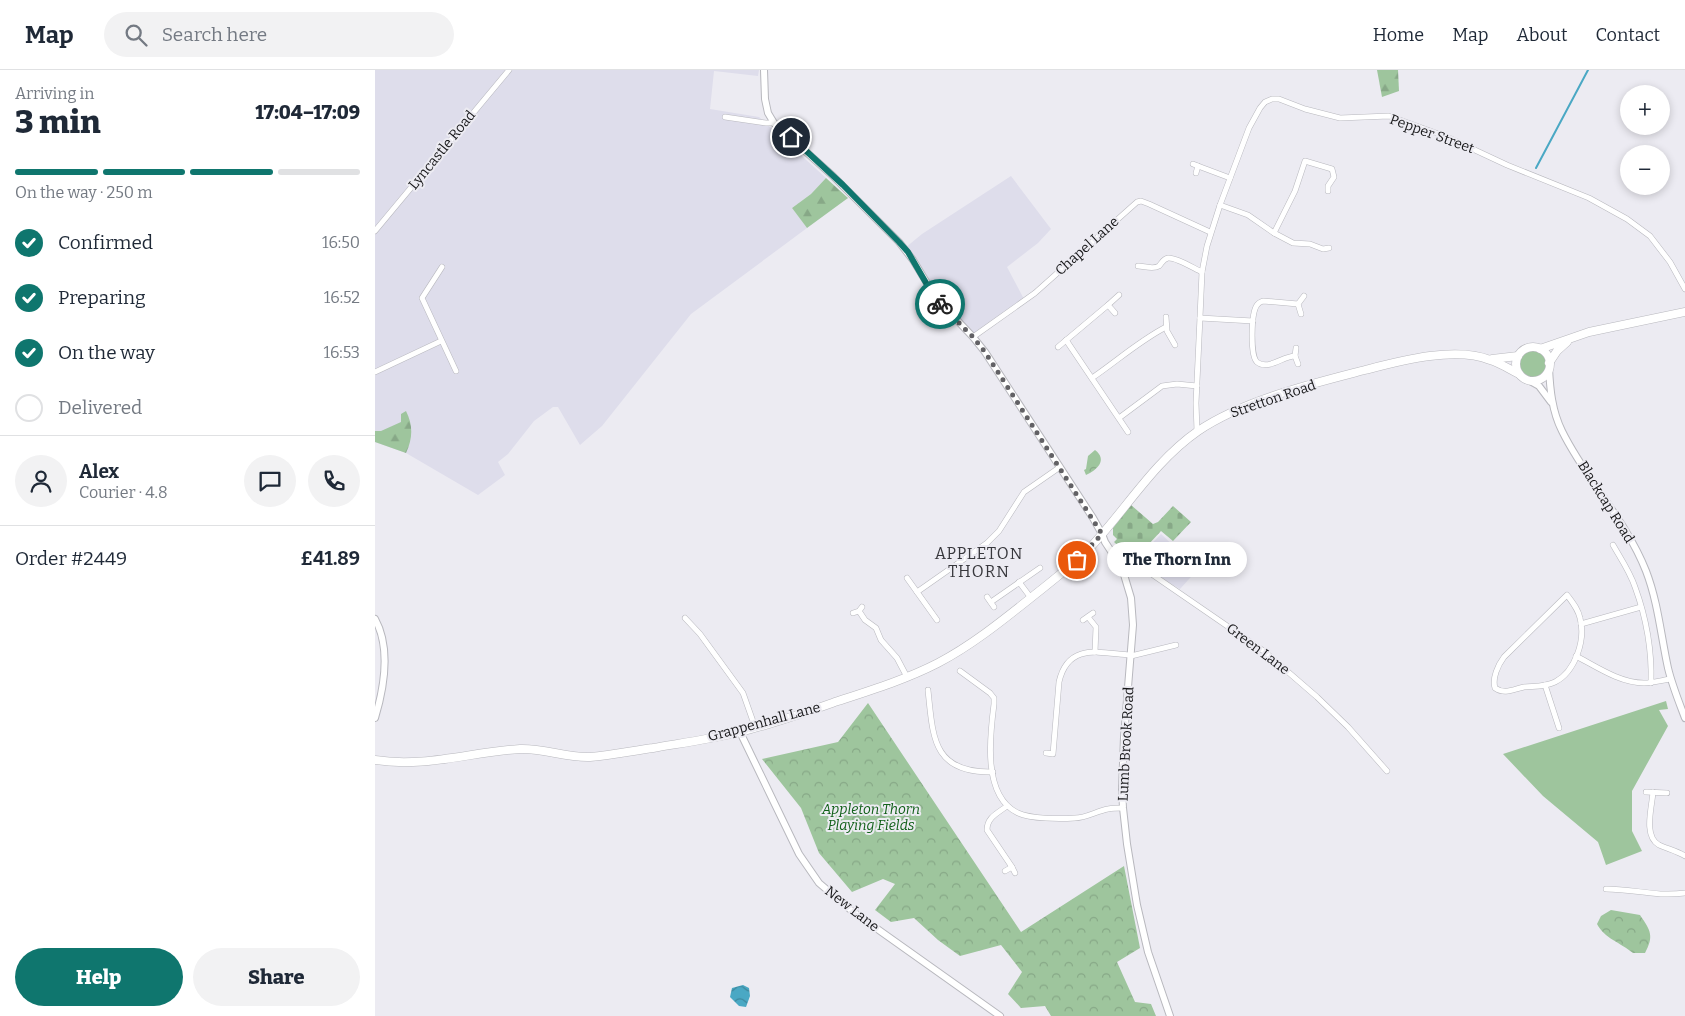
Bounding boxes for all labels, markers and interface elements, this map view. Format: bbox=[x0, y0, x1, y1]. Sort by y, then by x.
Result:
search box bbox=[104, 12, 454, 57]
text: Map bbox=[25, 21, 74, 49]
icon: search bbox=[122, 21, 150, 49]
text: Search here bbox=[162, 23, 267, 46]
text: Home bbox=[1373, 24, 1424, 46]
text: Map bbox=[1452, 24, 1488, 46]
text: About bbox=[1516, 24, 1567, 46]
text: Contact bbox=[1595, 24, 1660, 46]
text: Arriving in bbox=[15, 84, 94, 103]
map controls bbox=[1620, 85, 1670, 195]
button: + bbox=[1620, 85, 1670, 135]
text: 17:04–17:09 bbox=[255, 101, 360, 124]
text: 3 min bbox=[15, 103, 101, 141]
street label: Lyncastle Road bbox=[405, 107, 479, 193]
street label: Pepper Street bbox=[1387, 111, 1477, 157]
pin bbox=[770, 116, 812, 158]
icon: home bbox=[777, 123, 805, 151]
button: − bbox=[1620, 145, 1670, 195]
text: On the way · 250 m bbox=[15, 183, 152, 202]
street label: Chapel Lane bbox=[1052, 213, 1122, 279]
icon: check bbox=[15, 229, 43, 257]
text: Confirmed bbox=[58, 231, 153, 254]
text: 16:50 bbox=[322, 233, 360, 252]
courier bbox=[915, 279, 965, 329]
icon: check bbox=[15, 284, 43, 312]
text: Preparing bbox=[58, 286, 146, 309]
text: 16:52 bbox=[324, 288, 360, 307]
icon: bike bbox=[926, 290, 954, 318]
icon: check bbox=[15, 339, 43, 367]
text: On the way bbox=[58, 341, 155, 364]
text: 16:53 bbox=[323, 343, 360, 362]
street label: Stretton Road bbox=[1228, 376, 1318, 422]
text: Delivered bbox=[58, 396, 142, 419]
button: person bbox=[15, 455, 67, 507]
button: chat bbox=[244, 455, 296, 507]
button: phone bbox=[308, 455, 360, 507]
street label: Blackcap Road bbox=[1574, 458, 1638, 546]
text: Alex bbox=[79, 460, 119, 483]
text: Courier · 4.8 bbox=[79, 483, 168, 502]
pin bbox=[1056, 539, 1098, 581]
callout: The Thorn Inn bbox=[1107, 542, 1247, 578]
district label: APPLETON THORN bbox=[935, 544, 1023, 581]
icon: bag bbox=[1063, 546, 1091, 574]
text: Order #2449 bbox=[15, 547, 127, 570]
text: £41.89 bbox=[301, 547, 360, 570]
text: The Thorn Inn bbox=[1123, 550, 1231, 569]
street label: Green Lane bbox=[1223, 620, 1293, 678]
street label: Lumb Brook Road bbox=[1115, 686, 1137, 802]
street label: Grappenhall Lane bbox=[706, 699, 822, 745]
park label: Appleton Thorn Playing Fields bbox=[821, 801, 920, 834]
street label: New Lane bbox=[822, 883, 882, 935]
button: Help bbox=[15, 948, 183, 1006]
button: Share bbox=[193, 948, 360, 1006]

